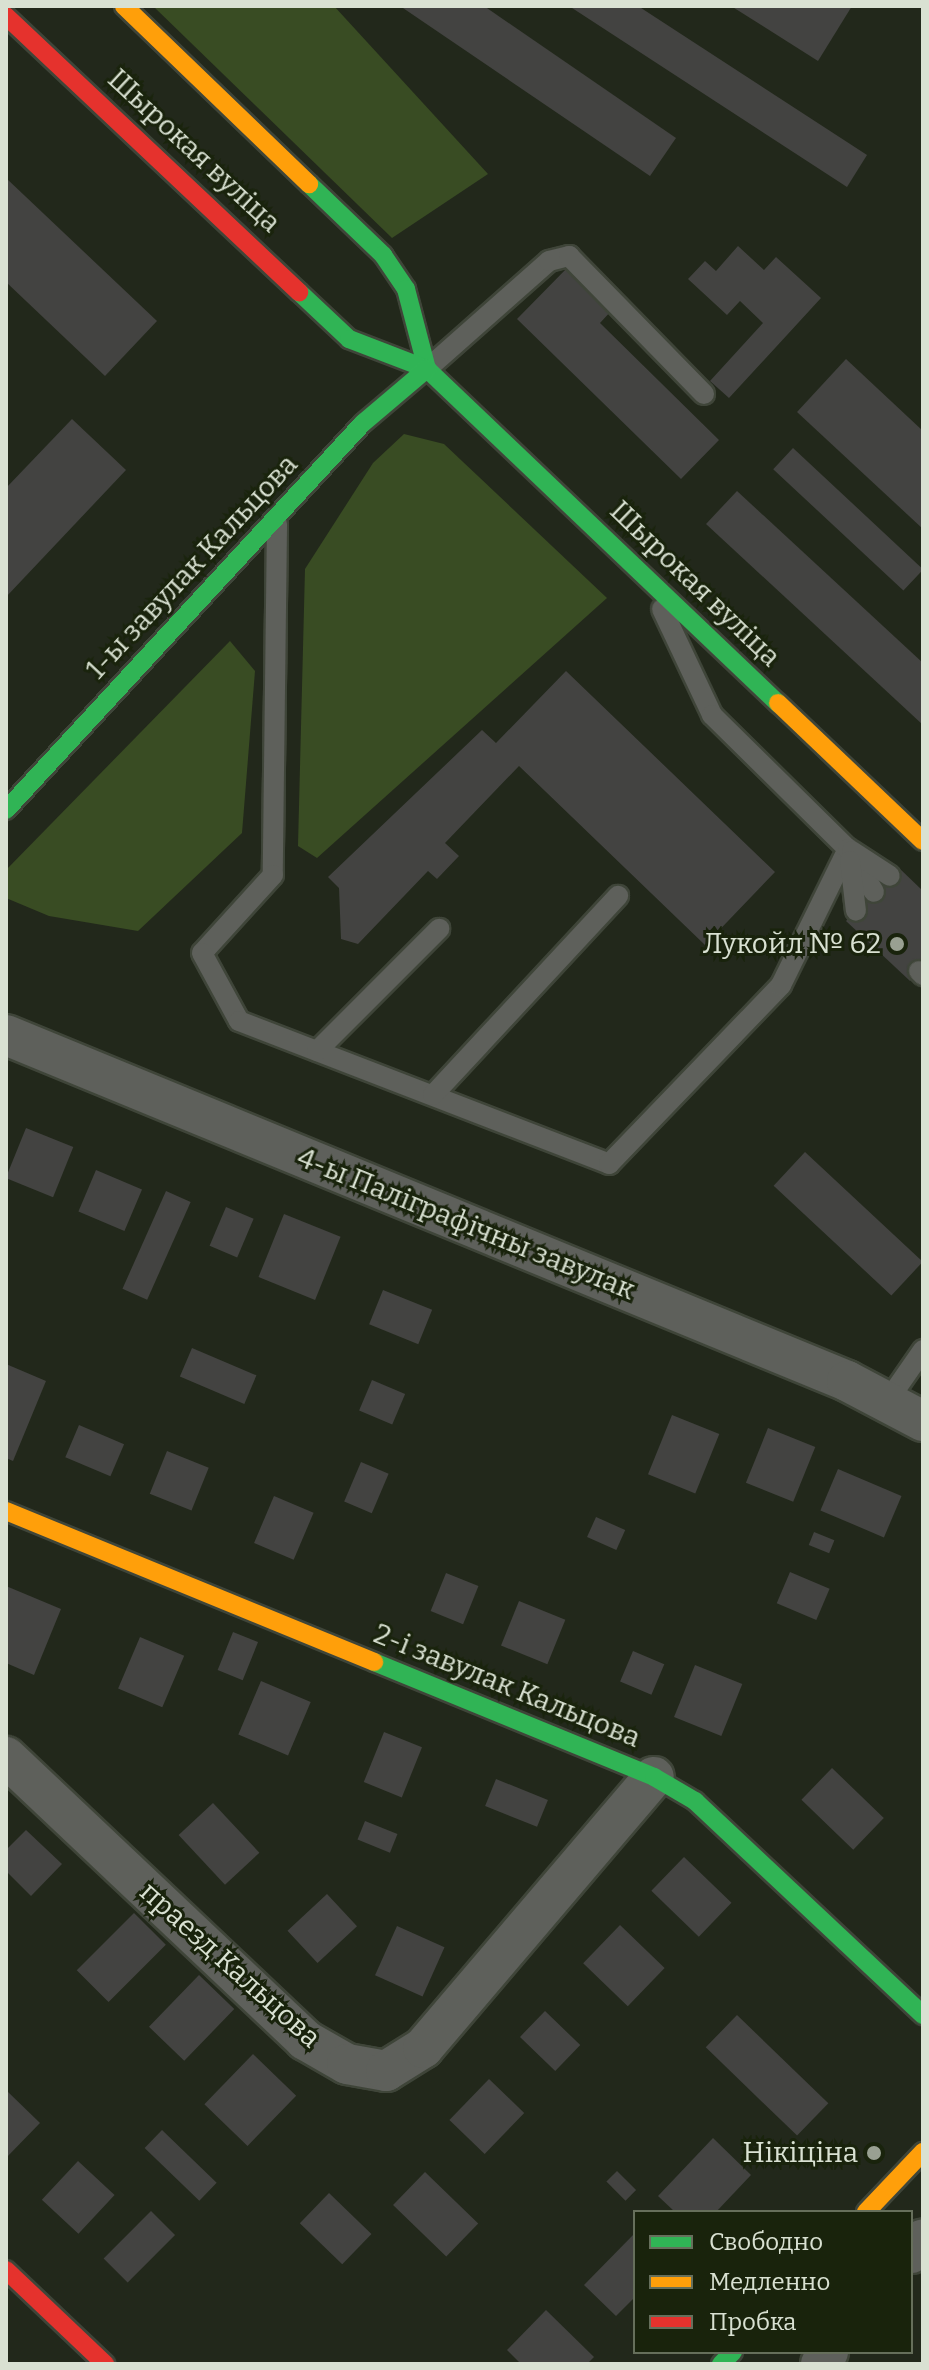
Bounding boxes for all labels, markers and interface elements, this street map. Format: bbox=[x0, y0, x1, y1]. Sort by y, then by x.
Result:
street label: Шырокая вуліца bbox=[101, 62, 287, 240]
street label: 1-ы завулак Кальцова bbox=[79, 448, 305, 686]
street label: Шырокая вуліца bbox=[603, 494, 787, 674]
place label: Лукойл № 62 bbox=[703, 927, 881, 961]
marker: Лукойл № 62 bbox=[888, 935, 906, 953]
street label: 4-ы Паліграфічны завулак bbox=[292, 1141, 640, 1307]
street label: 2-і завулак Кальцова bbox=[369, 1617, 645, 1755]
street label: праезд Кальцова bbox=[133, 1875, 327, 2055]
place label: Нікіціна bbox=[742, 2136, 858, 2170]
marker: Нікіціна bbox=[865, 2144, 883, 2162]
legend bbox=[633, 2210, 913, 2354]
text: Свободно bbox=[709, 2228, 823, 2256]
text: Медленно bbox=[709, 2268, 830, 2296]
text: Пробка bbox=[709, 2308, 796, 2336]

